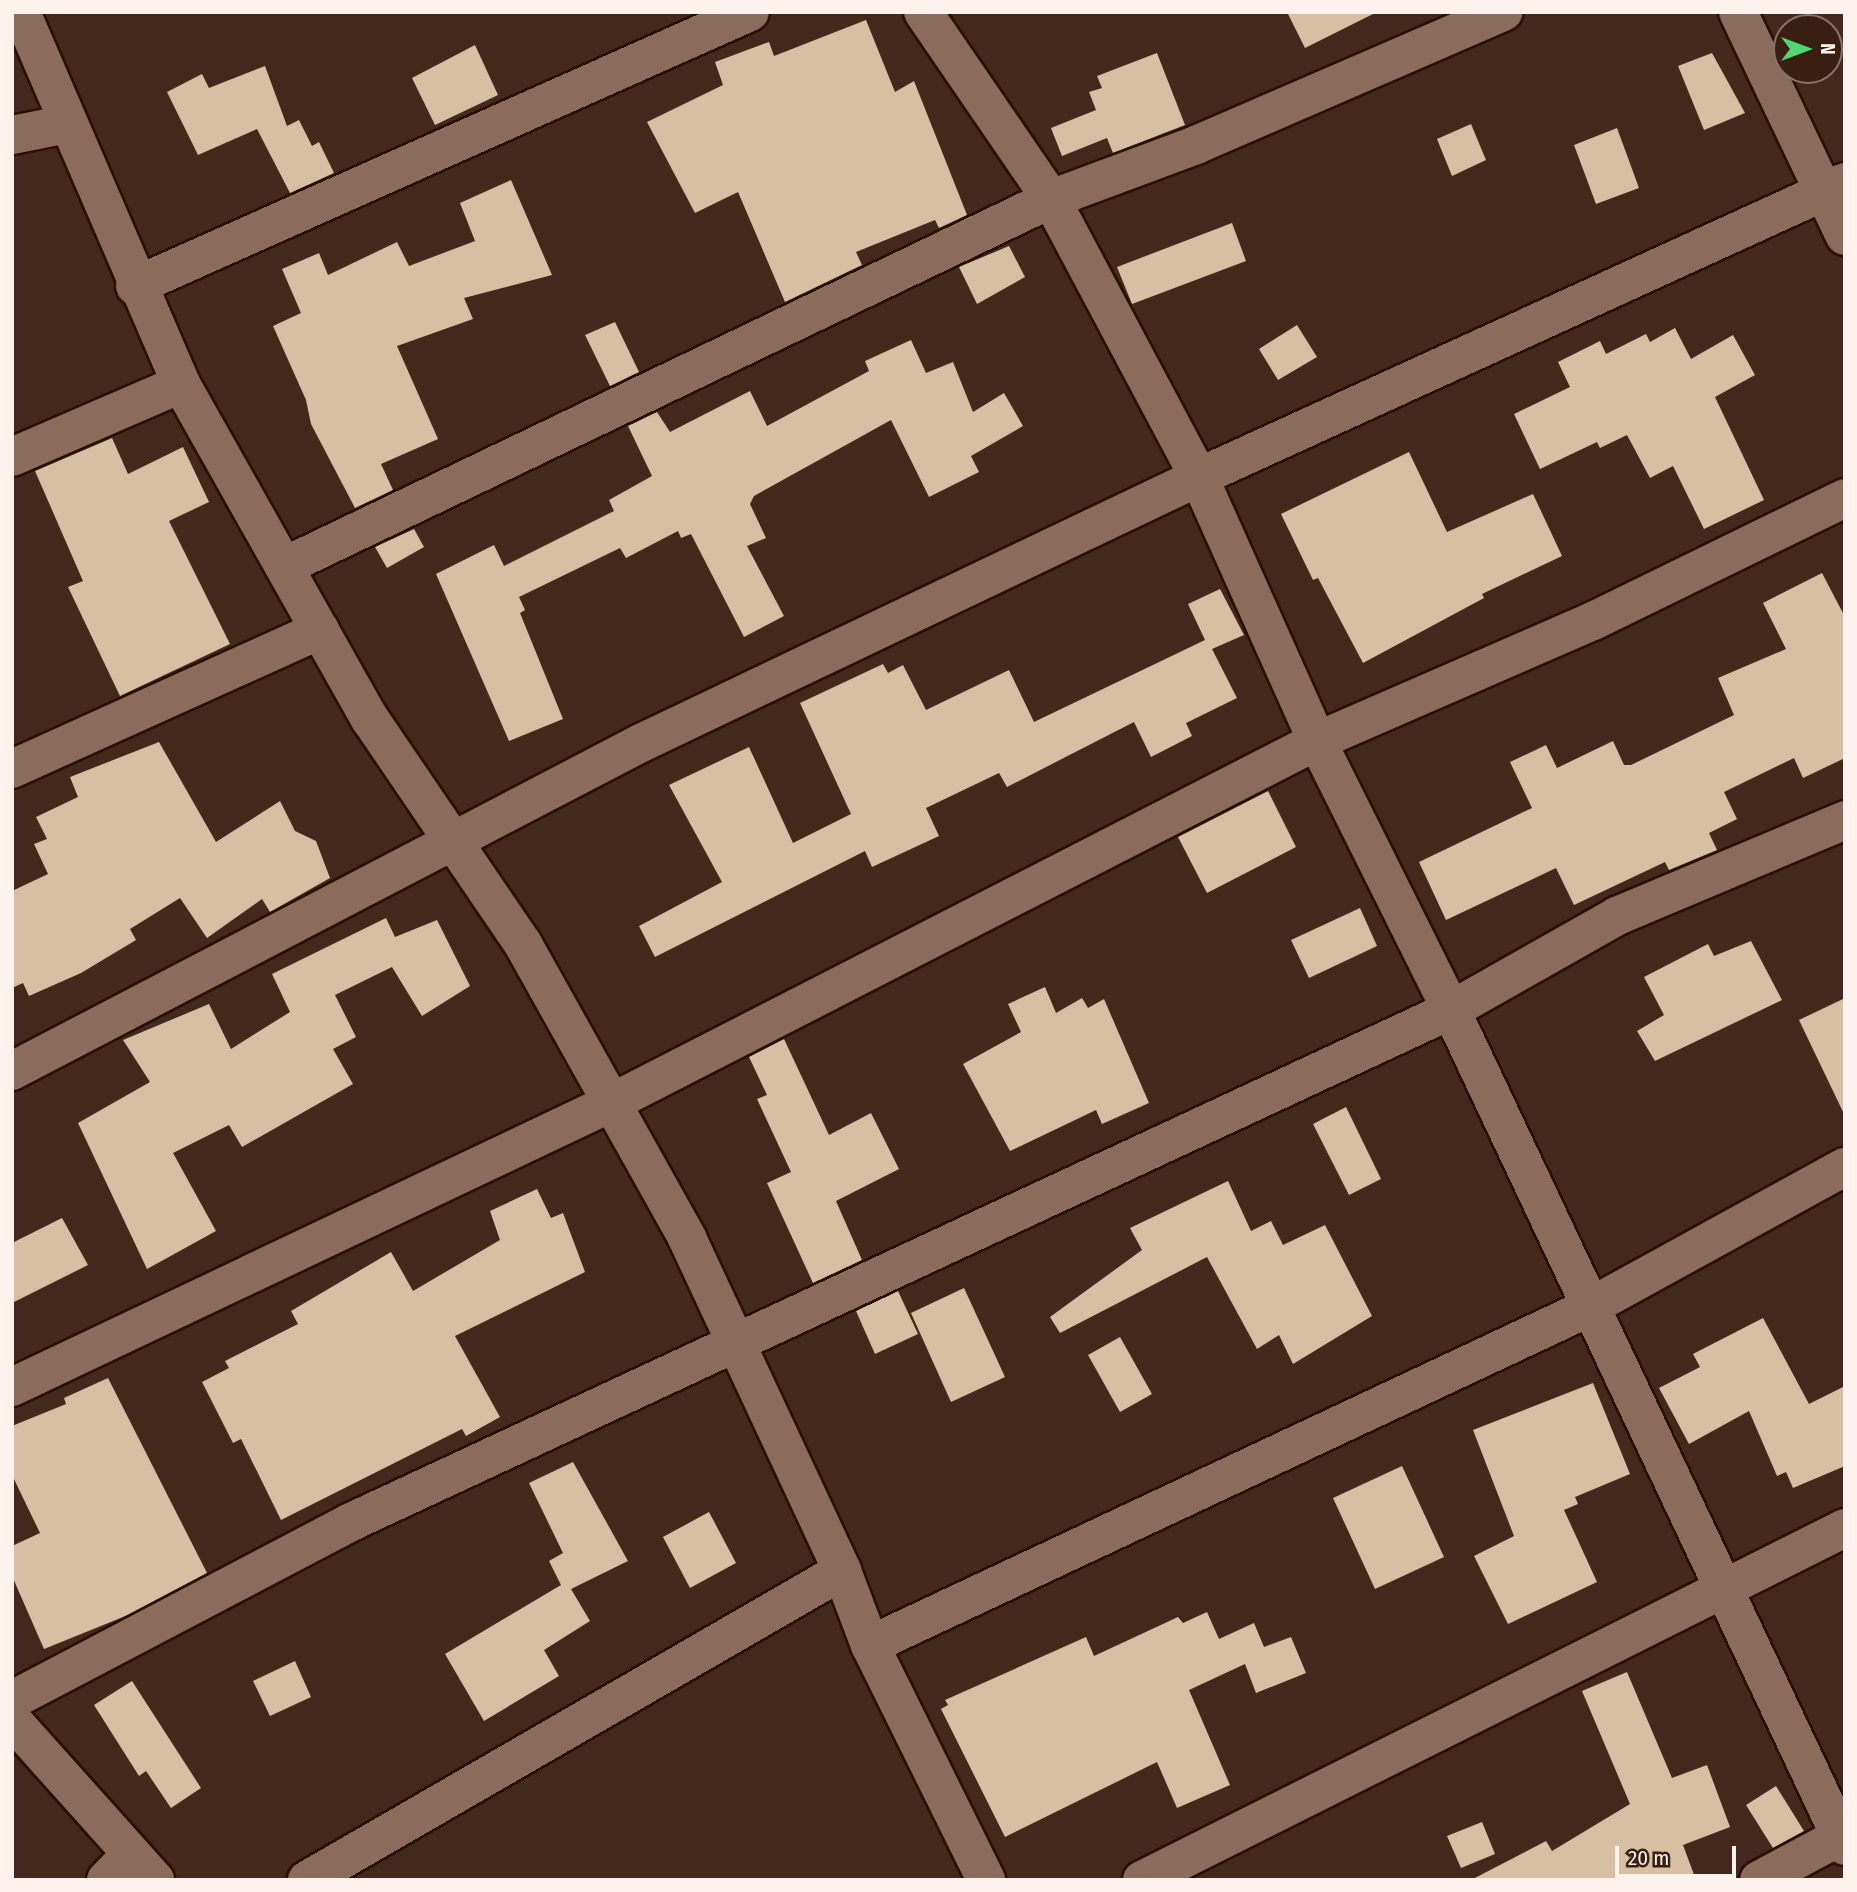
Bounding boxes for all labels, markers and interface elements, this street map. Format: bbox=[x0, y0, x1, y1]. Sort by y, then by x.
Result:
north arrow bbox=[1773, 14, 1843, 84]
text: N bbox=[1816, 43, 1839, 55]
scale bar bbox=[1619, 1832, 1740, 1876]
text: 20 m bbox=[1628, 1845, 1669, 1871]

